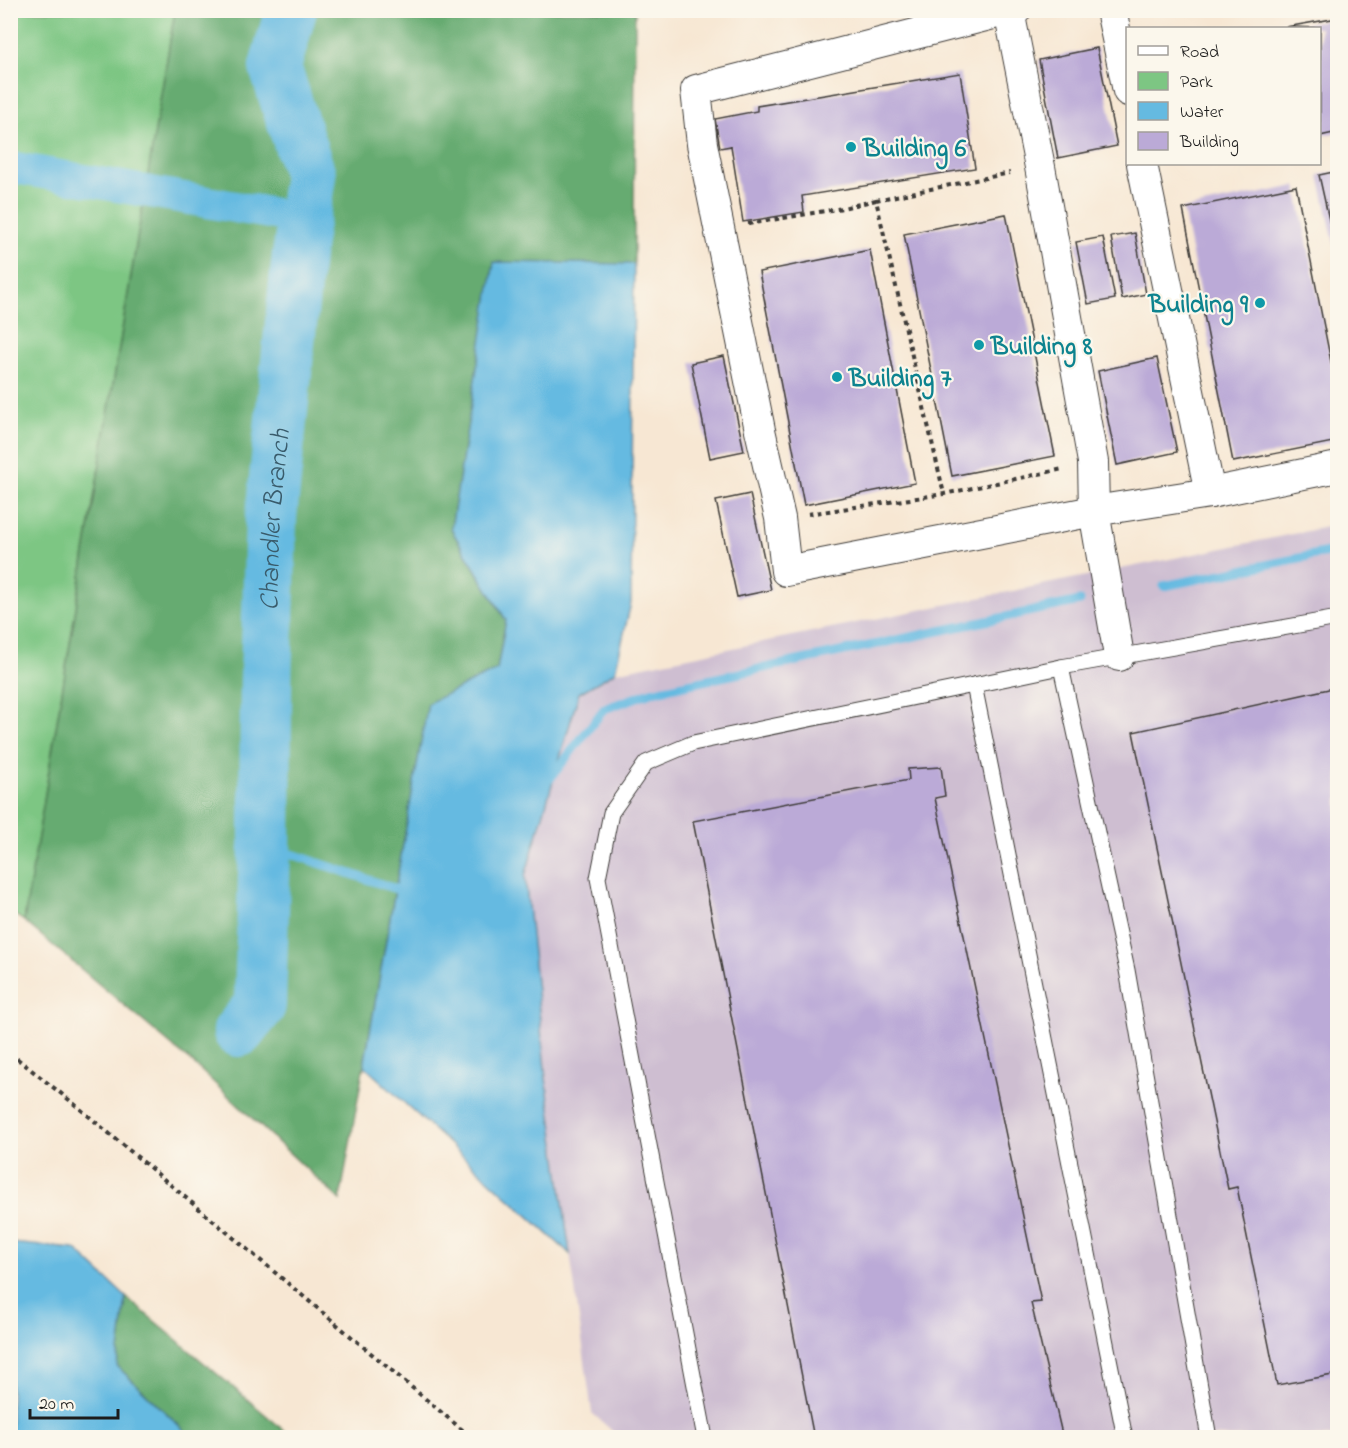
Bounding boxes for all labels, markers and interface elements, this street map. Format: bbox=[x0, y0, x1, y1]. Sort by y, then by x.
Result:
legend bbox=[1126, 27, 1321, 165]
text: Road bbox=[1180, 40, 1219, 66]
text: Park bbox=[1180, 70, 1213, 96]
text: Water bbox=[1180, 100, 1224, 126]
text: Building bbox=[1179, 130, 1239, 157]
place label: Building 6 bbox=[862, 131, 967, 170]
marker: Building 6 bbox=[844, 140, 858, 154]
place label: Building 9 bbox=[1148, 287, 1249, 326]
marker: Building 9 bbox=[1253, 296, 1267, 310]
place label: Building 8 bbox=[990, 329, 1093, 368]
marker: Building 8 bbox=[972, 338, 986, 352]
place label: Building 7 bbox=[848, 361, 952, 400]
marker: Building 7 bbox=[830, 370, 844, 384]
water label: Chandler Branch bbox=[251, 426, 302, 611]
scale bar bbox=[30, 1382, 118, 1420]
text: 20 m bbox=[39, 1392, 74, 1418]

